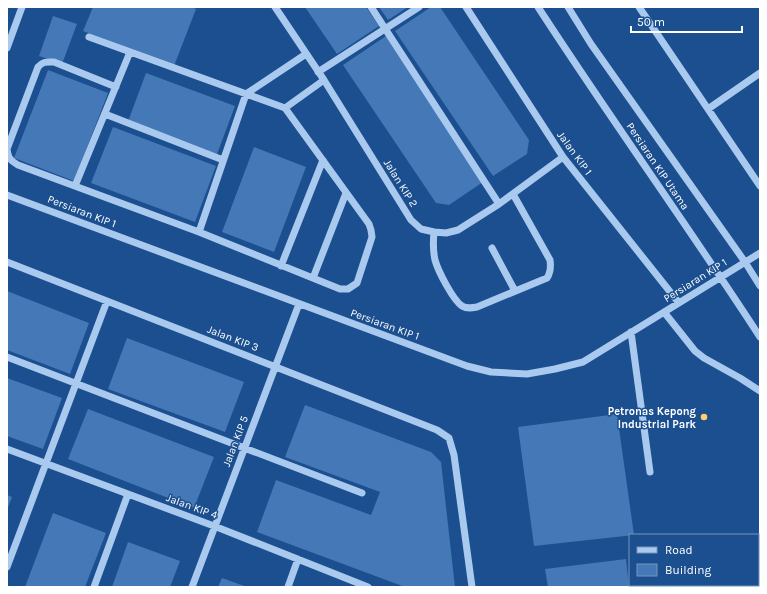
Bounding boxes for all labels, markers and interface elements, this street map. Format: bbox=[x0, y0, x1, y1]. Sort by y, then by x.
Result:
scale bar bbox=[631, 8, 742, 34]
text: 50 m bbox=[637, 15, 665, 29]
street label: Persiaran KIP Utama bbox=[624, 120, 692, 212]
street label: Jalan KIP 1 bbox=[554, 129, 595, 178]
street label: Jalan KIP 2 bbox=[381, 157, 420, 209]
street label: Persiaran KIP 1 bbox=[46, 192, 118, 230]
street label: Persiaran KIP 1 bbox=[661, 256, 729, 305]
street label: Persiaran KIP 1 bbox=[349, 306, 421, 343]
street label: Jalan KIP 3 bbox=[205, 323, 260, 354]
place label: Petronas Kepong Industrial Park bbox=[608, 405, 697, 431]
marker: Petronas Kepong Industrial Park bbox=[699, 412, 709, 422]
street label: Jalan KIP 5 bbox=[220, 414, 251, 469]
street label: Jalan KIP 4 bbox=[164, 491, 219, 522]
legend bbox=[629, 534, 759, 586]
text: Road bbox=[665, 543, 693, 557]
text: Building bbox=[665, 563, 712, 577]

